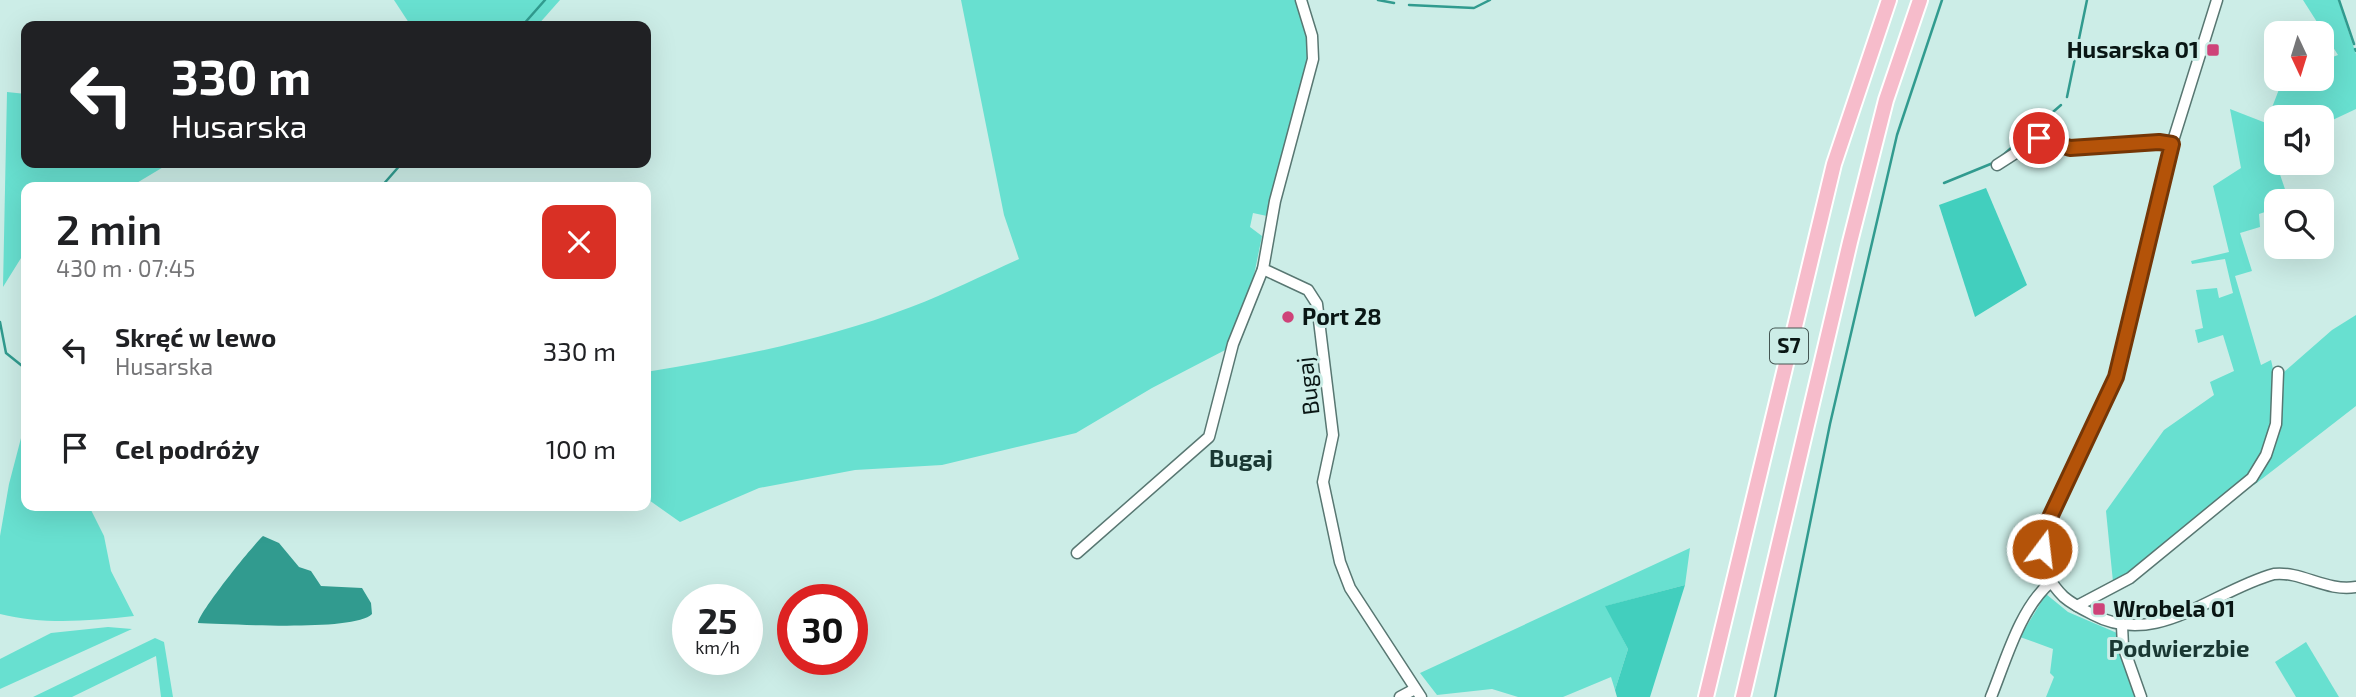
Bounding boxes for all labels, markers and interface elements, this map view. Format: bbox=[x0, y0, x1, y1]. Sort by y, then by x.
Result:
north arrow bbox=[2264, 21, 2334, 91]
map controls bbox=[2264, 21, 2334, 259]
place label: Husarska 01 bbox=[2067, 35, 2199, 63]
marker: Husarska 01 bbox=[2205, 42, 2221, 58]
text: 330 m bbox=[171, 46, 311, 105]
icon: left bbox=[56, 49, 147, 140]
button: sound bbox=[2264, 105, 2334, 175]
text: Husarska bbox=[171, 106, 307, 144]
pin bbox=[2009, 108, 2069, 168]
icon: arrive bbox=[2020, 119, 2058, 157]
button: search bbox=[2264, 189, 2334, 259]
text: 2 min bbox=[56, 203, 162, 253]
button: close bbox=[542, 205, 616, 279]
text: 430 m · 07:45 bbox=[56, 254, 195, 282]
place label: Port 28 bbox=[1302, 302, 1382, 330]
marker: Port 28 bbox=[1280, 309, 1296, 325]
text: Skręć w lewo bbox=[115, 321, 276, 352]
road number: S7 bbox=[1770, 328, 1808, 364]
icon: left bbox=[56, 331, 94, 369]
text: 330 m bbox=[543, 335, 616, 366]
text: Husarska bbox=[115, 352, 213, 380]
street label: Bugaj bbox=[1290, 355, 1324, 417]
icon: arrive bbox=[56, 429, 94, 467]
text: Cel podróży bbox=[115, 433, 260, 464]
text: 100 m bbox=[546, 433, 616, 464]
district label: Bugaj bbox=[1209, 443, 1273, 472]
position arrow bbox=[2005, 512, 2079, 586]
speed limit sign: 30 bbox=[777, 584, 868, 675]
place label: Wrobela 01 bbox=[2113, 594, 2235, 622]
text: 25 bbox=[698, 599, 737, 641]
marker: Wrobela 01 bbox=[2091, 601, 2107, 617]
district label: Podwierzbie bbox=[2108, 633, 2250, 662]
text: km/h bbox=[695, 636, 740, 658]

